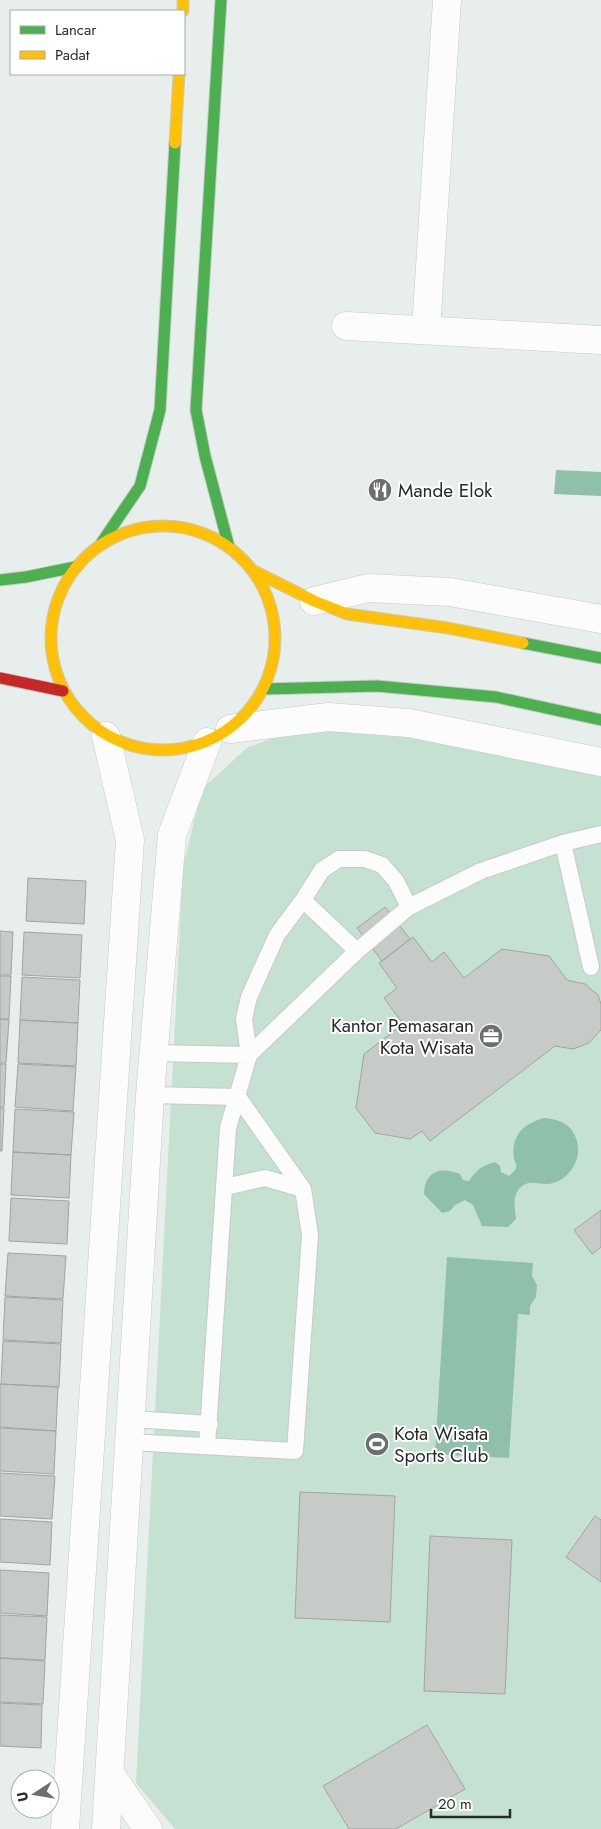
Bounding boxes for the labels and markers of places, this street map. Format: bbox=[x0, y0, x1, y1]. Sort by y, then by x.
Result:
restaurant icon: Mande Elok bbox=[367, 477, 393, 503]
place label: Mande Elok bbox=[398, 477, 493, 504]
place label: Kantor Pemasaran Kota Wisata bbox=[331, 1012, 474, 1061]
office icon: Kantor Pemasaran Kota Wisata bbox=[478, 1023, 504, 1049]
place label: Kota Wisata Sports Club bbox=[394, 1420, 488, 1469]
sports icon: Kota Wisata Sports Club bbox=[364, 1431, 390, 1457]

